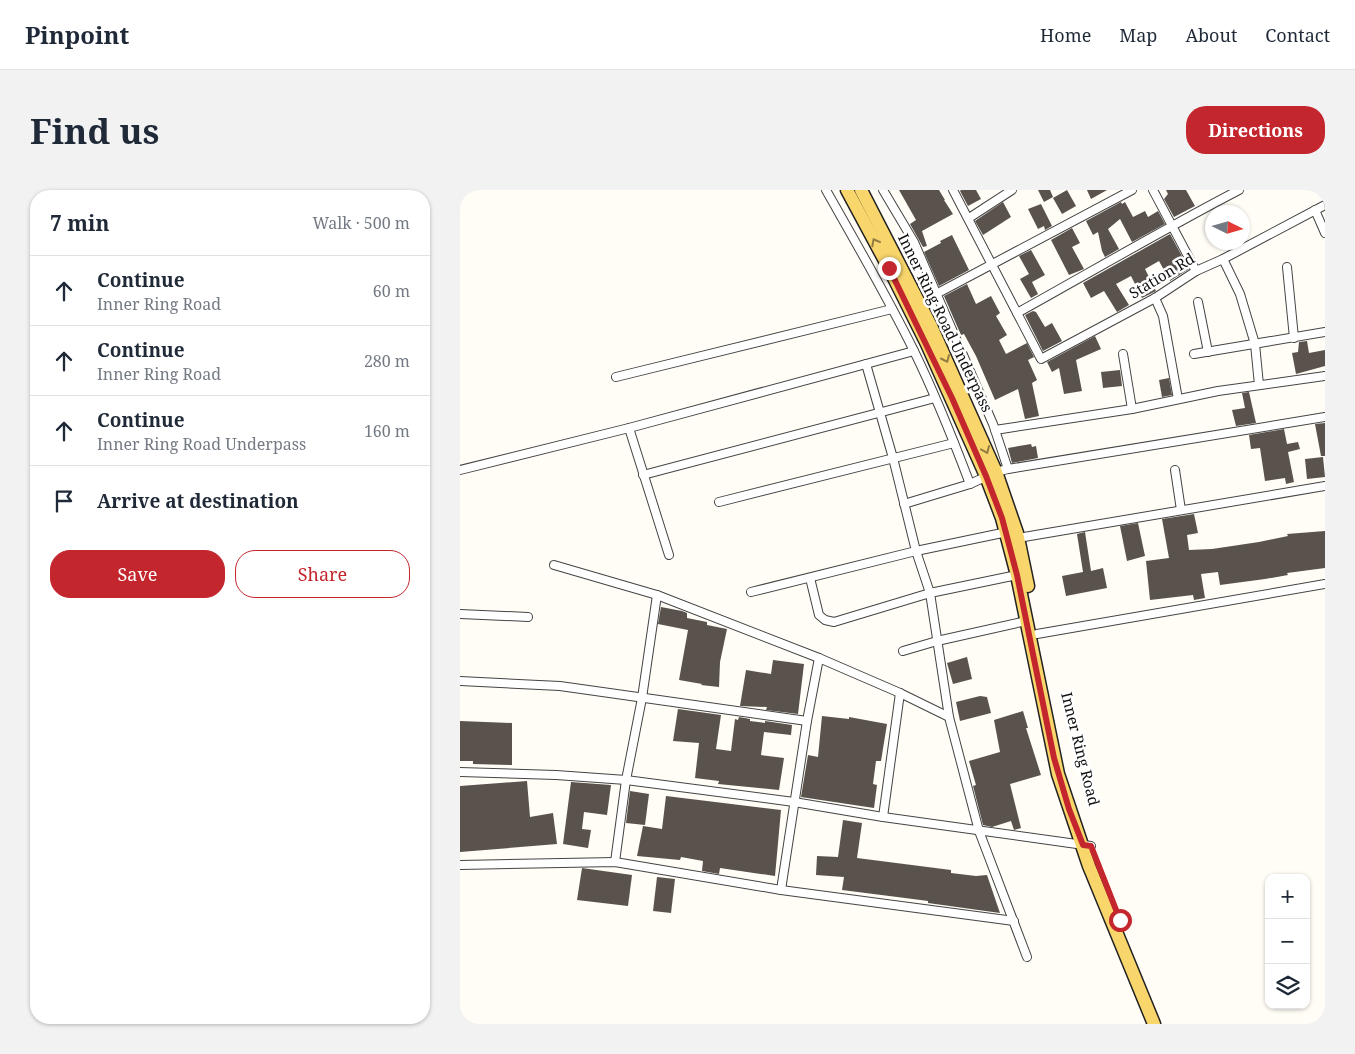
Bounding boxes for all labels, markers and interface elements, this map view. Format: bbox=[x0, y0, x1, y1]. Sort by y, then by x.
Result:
text: Pinpoint bbox=[25, 18, 129, 51]
text: Home bbox=[1040, 23, 1091, 47]
text: Map bbox=[1119, 23, 1157, 47]
text: About bbox=[1185, 23, 1237, 47]
text: Contact bbox=[1265, 23, 1330, 47]
button: Directions bbox=[1186, 106, 1325, 154]
text: Find us bbox=[30, 107, 159, 154]
north arrow bbox=[1205, 205, 1250, 250]
text: 7 min bbox=[50, 209, 109, 237]
text: Walk · 500 m bbox=[313, 212, 410, 234]
street label: Inner Ring Road Underpass bbox=[894, 230, 998, 415]
one-way arrow bbox=[871, 238, 881, 247]
street label: Station Rd bbox=[1125, 248, 1198, 303]
route end bbox=[878, 257, 901, 280]
text: Continue bbox=[97, 267, 185, 293]
icon: ahead bbox=[50, 277, 78, 305]
text: 60 m bbox=[373, 280, 410, 302]
text: Inner Ring Road bbox=[97, 293, 221, 315]
text: Continue bbox=[97, 337, 185, 363]
icon: ahead bbox=[50, 347, 78, 375]
text: 280 m bbox=[364, 350, 410, 372]
one-way arrow bbox=[939, 354, 950, 363]
text: Inner Ring Road bbox=[97, 363, 221, 385]
text: Continue bbox=[97, 407, 185, 433]
icon: ahead bbox=[50, 417, 78, 445]
text: 160 m bbox=[364, 420, 410, 442]
text: Inner Ring Road Underpass bbox=[97, 433, 306, 455]
one-way arrow bbox=[980, 445, 991, 454]
icon: arrive bbox=[50, 487, 78, 515]
text: Arrive at destination bbox=[97, 488, 299, 514]
button: Save bbox=[50, 550, 225, 598]
button: Share bbox=[235, 550, 410, 598]
street label: Inner Ring Road bbox=[1057, 690, 1105, 808]
map controls bbox=[1265, 874, 1310, 1009]
button: + bbox=[1265, 874, 1310, 919]
route start bbox=[1109, 909, 1132, 932]
button: − bbox=[1265, 919, 1310, 964]
button: layers bbox=[1265, 964, 1310, 1009]

